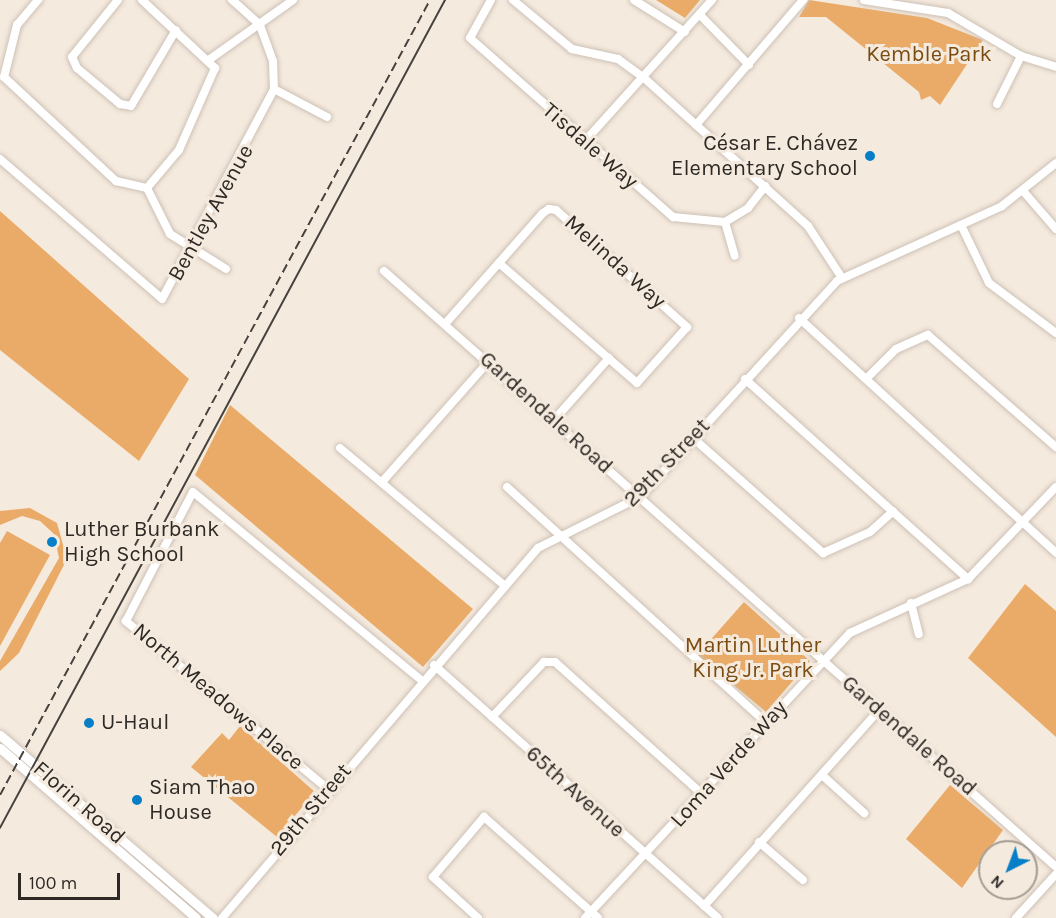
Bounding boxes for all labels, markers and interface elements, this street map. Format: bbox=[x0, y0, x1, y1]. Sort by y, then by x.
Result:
park label: Kemble Park bbox=[866, 42, 992, 68]
street label: Tisdale Way bbox=[537, 97, 643, 195]
place label: César E. Chávez Elementary School bbox=[671, 130, 858, 182]
street label: Bentley Avenue bbox=[163, 140, 259, 286]
marker: César E. Chávez Elementary School bbox=[863, 149, 877, 163]
street label: Melinda Way bbox=[559, 209, 671, 315]
street label: Gardendale Road bbox=[474, 346, 618, 480]
street label: 29th Street bbox=[618, 413, 716, 513]
place label: Luther Burbank High School bbox=[64, 516, 219, 568]
marker: Luther Burbank High School bbox=[45, 535, 59, 549]
street label: North Meadows Place bbox=[127, 618, 309, 776]
park label: Martin Luther King Jr. Park bbox=[685, 632, 821, 684]
street label: Gardendale Road bbox=[836, 670, 982, 802]
street label: Loma Verde Way bbox=[665, 695, 793, 833]
place label: U-Haul bbox=[101, 710, 169, 736]
marker: U-Haul bbox=[82, 716, 96, 730]
street label: 65th Avenue bbox=[520, 741, 630, 843]
street label: Florin Road bbox=[28, 756, 130, 850]
street label: 29th Street bbox=[265, 758, 357, 862]
place label: Siam Thao House bbox=[149, 774, 255, 825]
marker: Siam Thao House bbox=[130, 793, 144, 807]
north arrow bbox=[978, 840, 1038, 900]
scale bar bbox=[21, 861, 123, 899]
text: N bbox=[986, 871, 1008, 893]
text: 100 m bbox=[29, 872, 77, 894]

